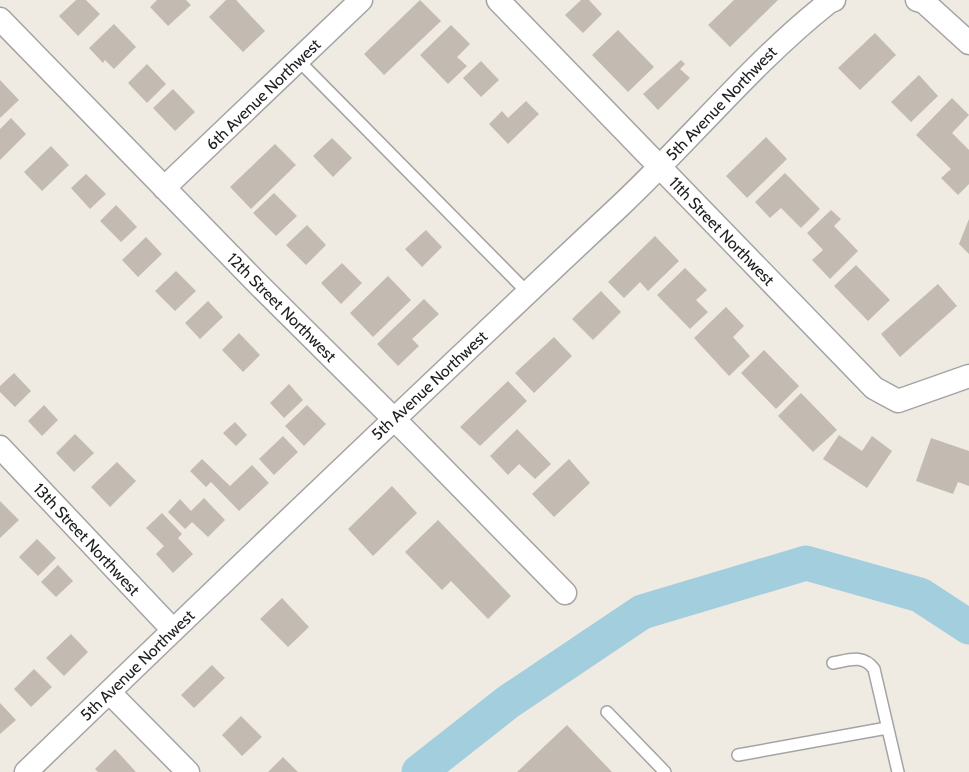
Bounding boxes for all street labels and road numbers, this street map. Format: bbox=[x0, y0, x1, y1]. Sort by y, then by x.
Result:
street label: 6th Avenue Northwest bbox=[202, 34, 325, 154]
street label: 5th Avenue Northwest bbox=[662, 42, 781, 164]
street label: 11th Street Northwest bbox=[665, 173, 779, 290]
street label: 12th Street Northwest bbox=[223, 249, 341, 366]
street label: 5th Avenue Northwest bbox=[368, 326, 492, 444]
street label: 13th Street Northwest bbox=[30, 479, 144, 600]
street label: 5th Avenue Northwest bbox=[76, 606, 199, 725]

